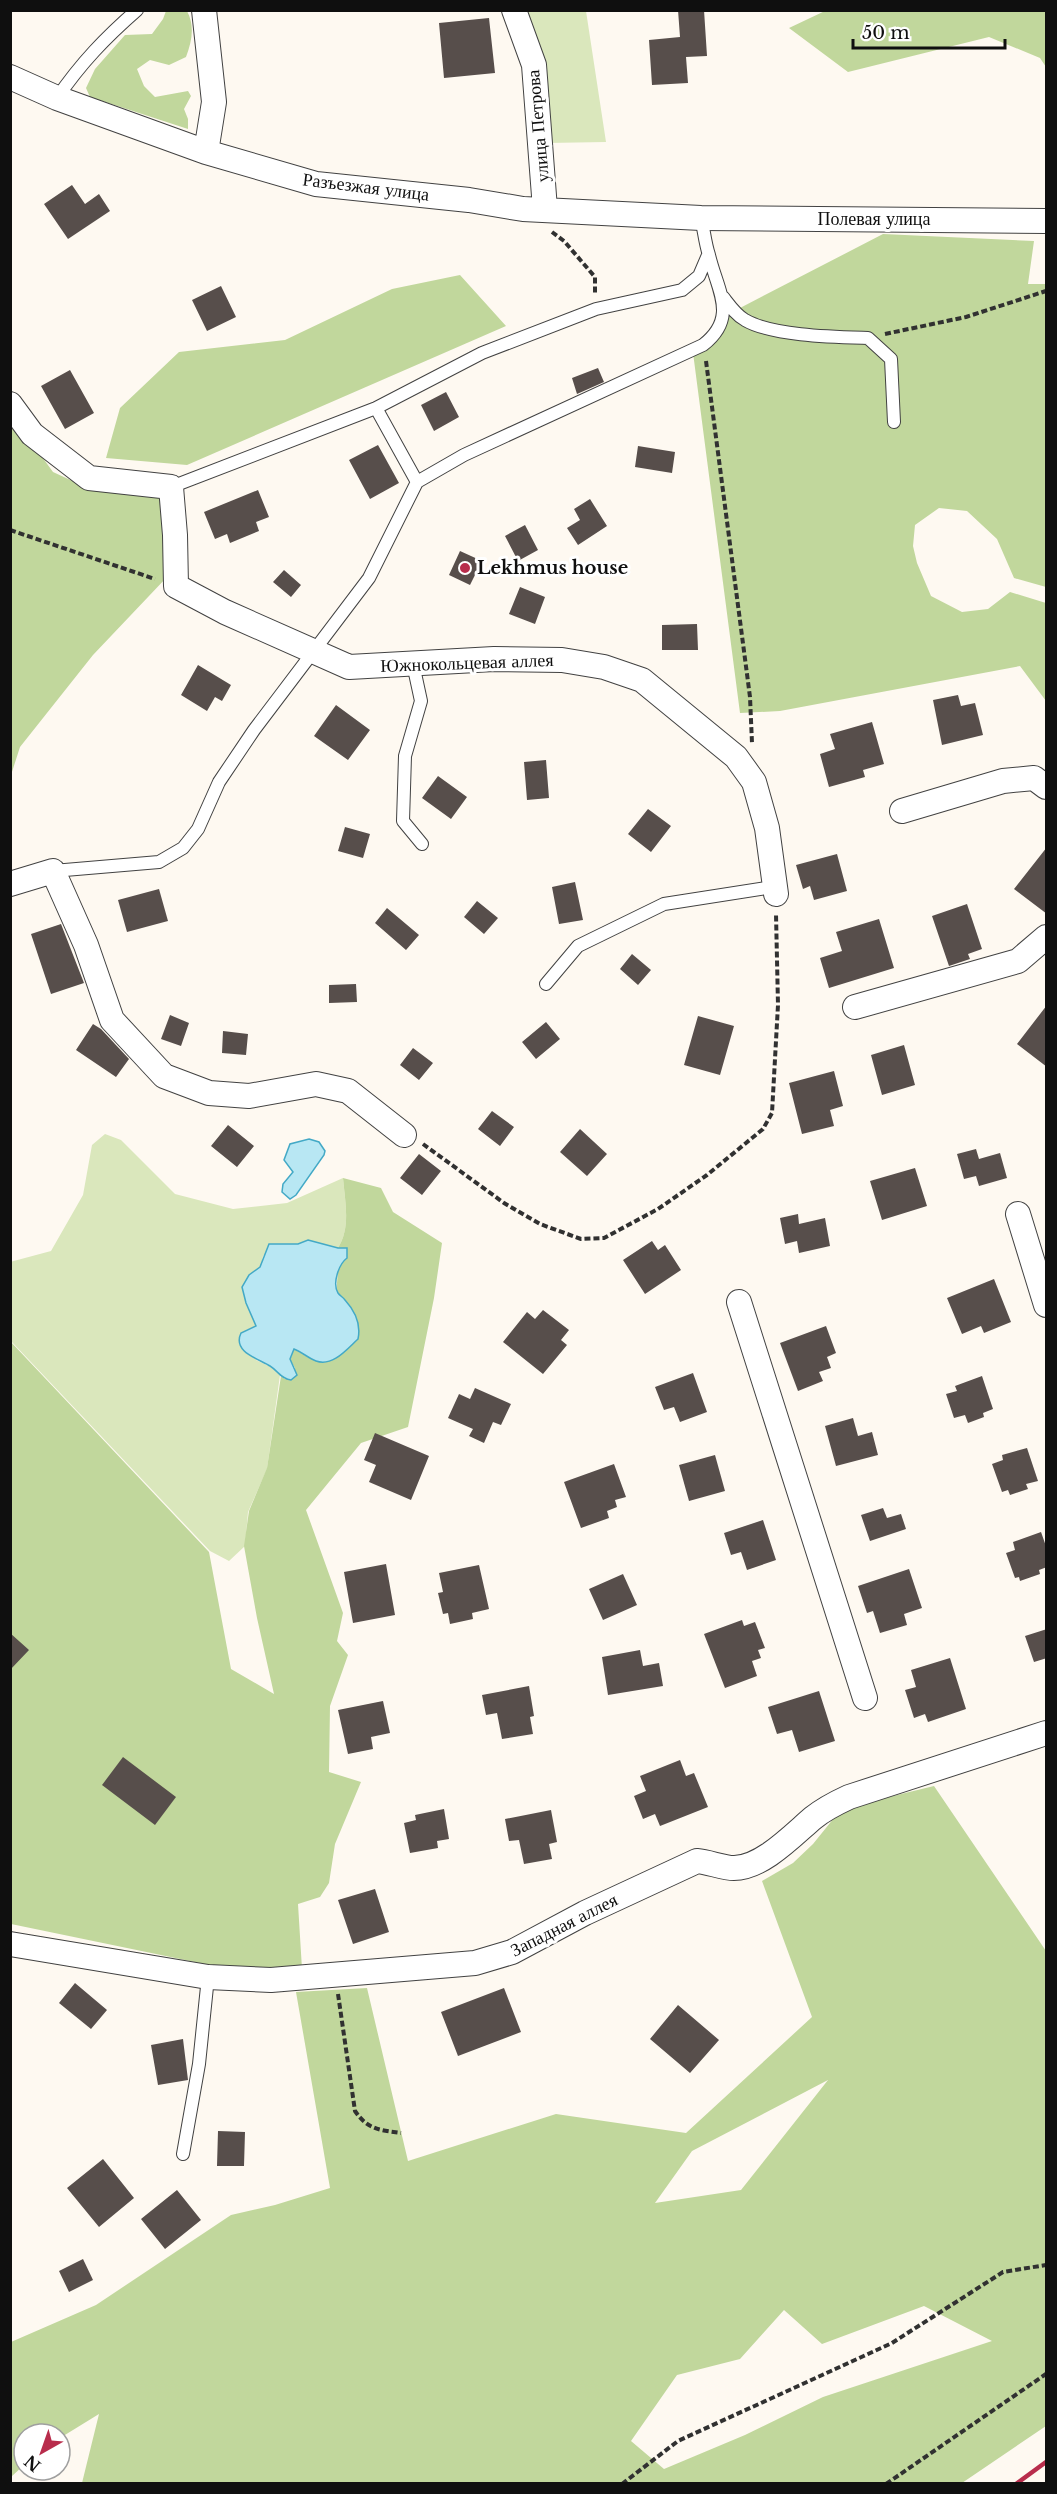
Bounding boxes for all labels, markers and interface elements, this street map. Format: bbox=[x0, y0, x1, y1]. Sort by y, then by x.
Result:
scale bar bbox=[853, 12, 1004, 50]
text: 50 m bbox=[862, 22, 910, 44]
street label: улица Петрова bbox=[522, 69, 554, 183]
street label: Разъезжая улица bbox=[301, 168, 431, 206]
street label: Полевая улица bbox=[818, 208, 930, 230]
place label: Lekhmus house bbox=[477, 557, 628, 579]
marker: Lekhmus house bbox=[458, 561, 472, 575]
street label: Южнокольцевая аллея bbox=[380, 649, 554, 677]
street label: Западная аллея bbox=[507, 1889, 621, 1961]
north arrow bbox=[12, 2422, 72, 2482]
text: N bbox=[20, 2451, 45, 2476]

